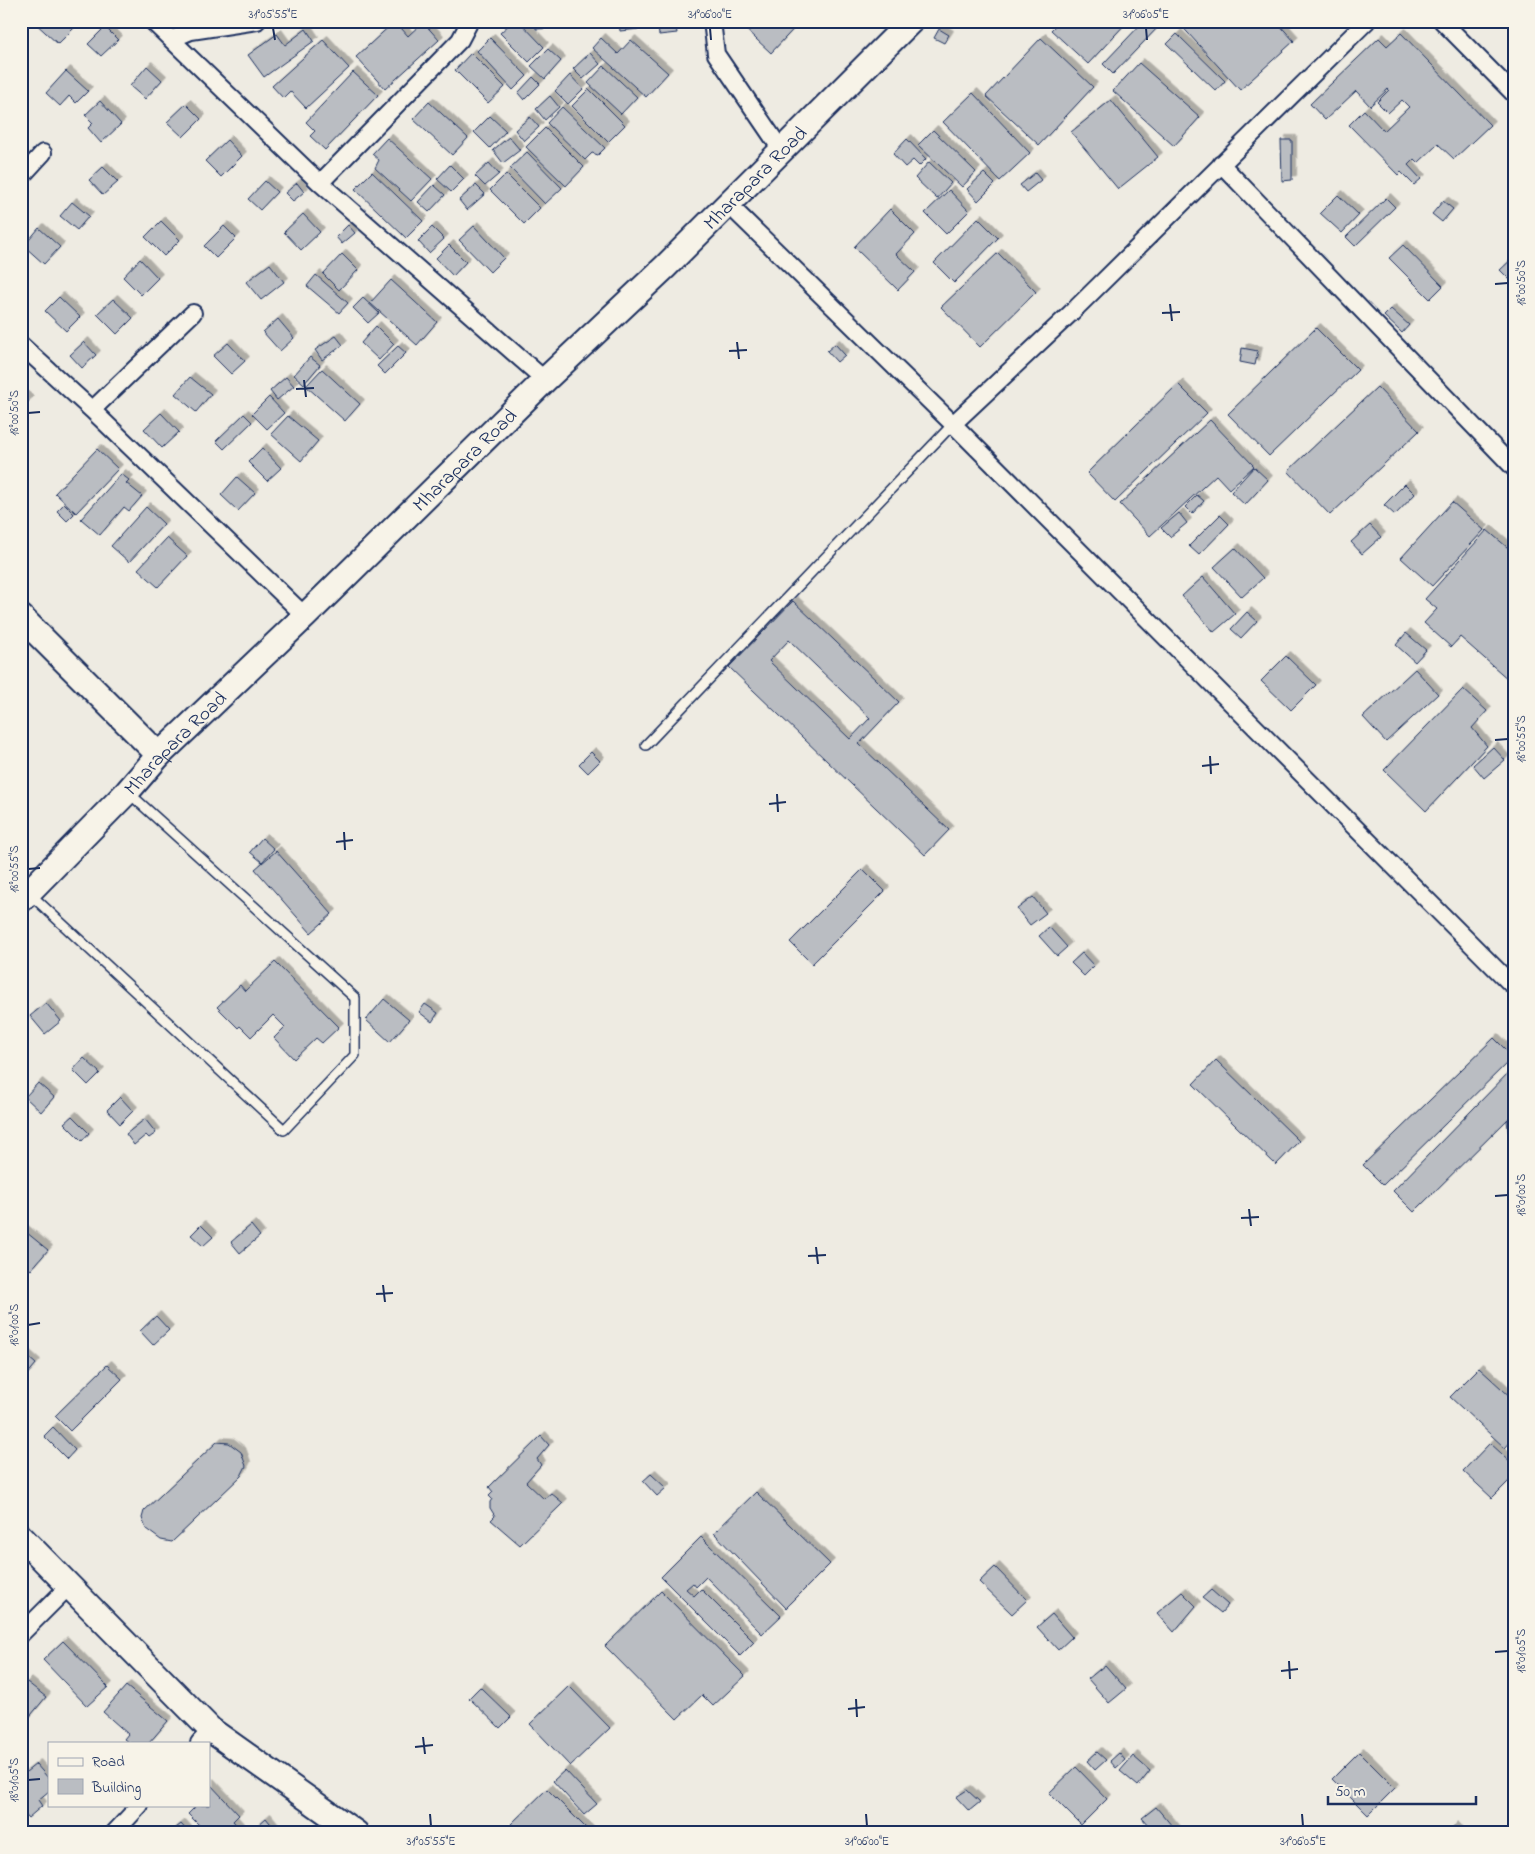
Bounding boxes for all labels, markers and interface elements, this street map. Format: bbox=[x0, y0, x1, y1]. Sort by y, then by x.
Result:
text: 31°05'55"E bbox=[248, 6, 298, 24]
text: 31°06'00"E bbox=[688, 6, 732, 24]
text: 31°06'05"E bbox=[1123, 6, 1169, 24]
street label: Mharapara Road bbox=[698, 121, 815, 238]
text: 18°00'50"S bbox=[1513, 260, 1531, 306]
text: 18°00'50"S bbox=[6, 390, 24, 436]
street label: Mharapara Road bbox=[407, 403, 525, 520]
street label: Mharapara Road bbox=[118, 686, 235, 803]
text: 18°00'55"S bbox=[1513, 715, 1531, 763]
text: 18°00'55"S bbox=[6, 845, 24, 893]
text: 18°01'00"S bbox=[1513, 1173, 1531, 1216]
text: 18°01'00"S bbox=[6, 1303, 24, 1346]
text: 18°01'05"S bbox=[1513, 1629, 1531, 1673]
legend bbox=[48, 1742, 210, 1806]
text: Road bbox=[92, 1751, 125, 1773]
text: 18°01'05"S bbox=[6, 1758, 24, 1802]
scale bar bbox=[1328, 1774, 1475, 1806]
text: Building bbox=[91, 1777, 141, 1800]
text: 50 m bbox=[1335, 1781, 1366, 1803]
text: 31°05'55"E bbox=[406, 1833, 456, 1851]
text: 31°06'00"E bbox=[845, 1833, 889, 1851]
text: 31°06'05"E bbox=[1280, 1833, 1326, 1851]

